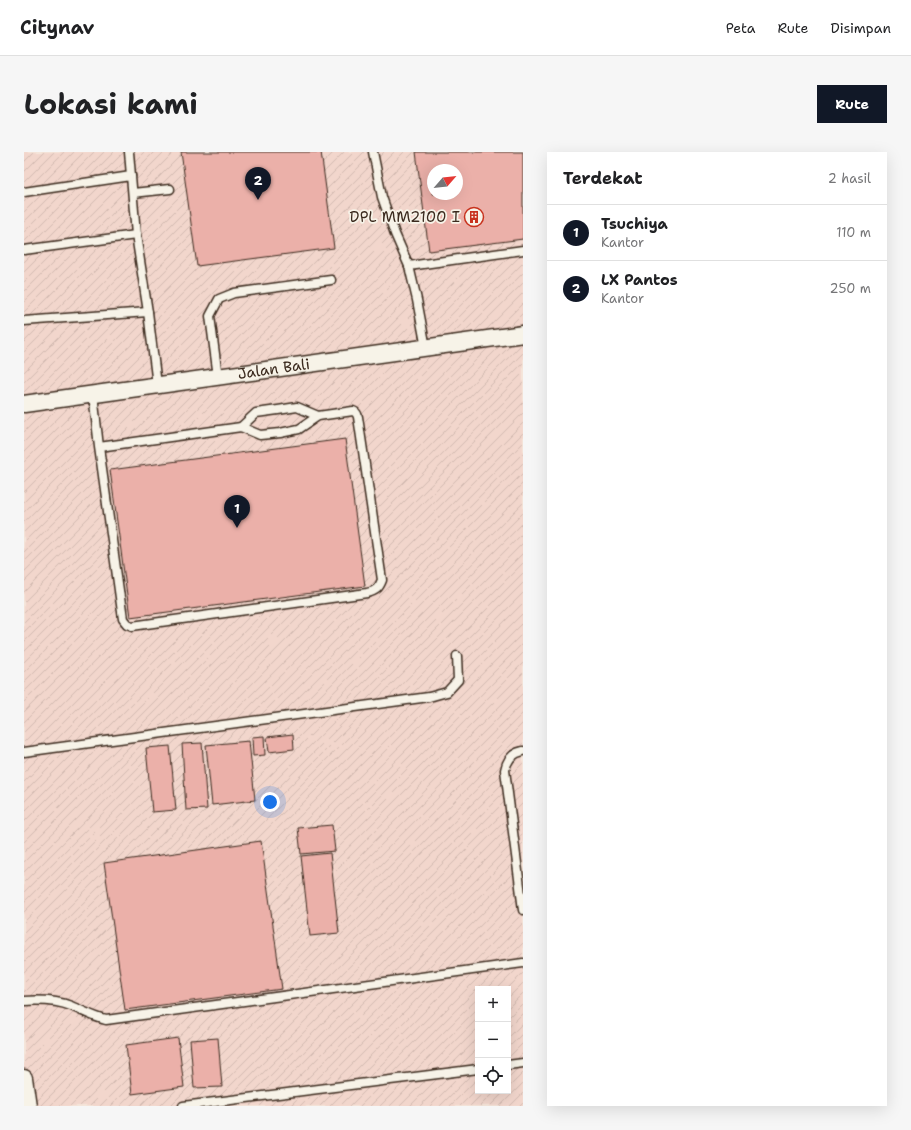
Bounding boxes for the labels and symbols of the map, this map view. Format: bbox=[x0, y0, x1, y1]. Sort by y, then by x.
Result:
north arrow bbox=[427, 164, 463, 200]
pin: 2 bbox=[245, 167, 271, 200]
building icon: DPL MM2100 I bbox=[463, 206, 485, 228]
place label: DPL MM2100 I bbox=[350, 207, 460, 227]
street label: Jalan Bali bbox=[236, 354, 311, 384]
pin: 1 bbox=[224, 495, 250, 528]
your location bbox=[260, 792, 280, 812]

